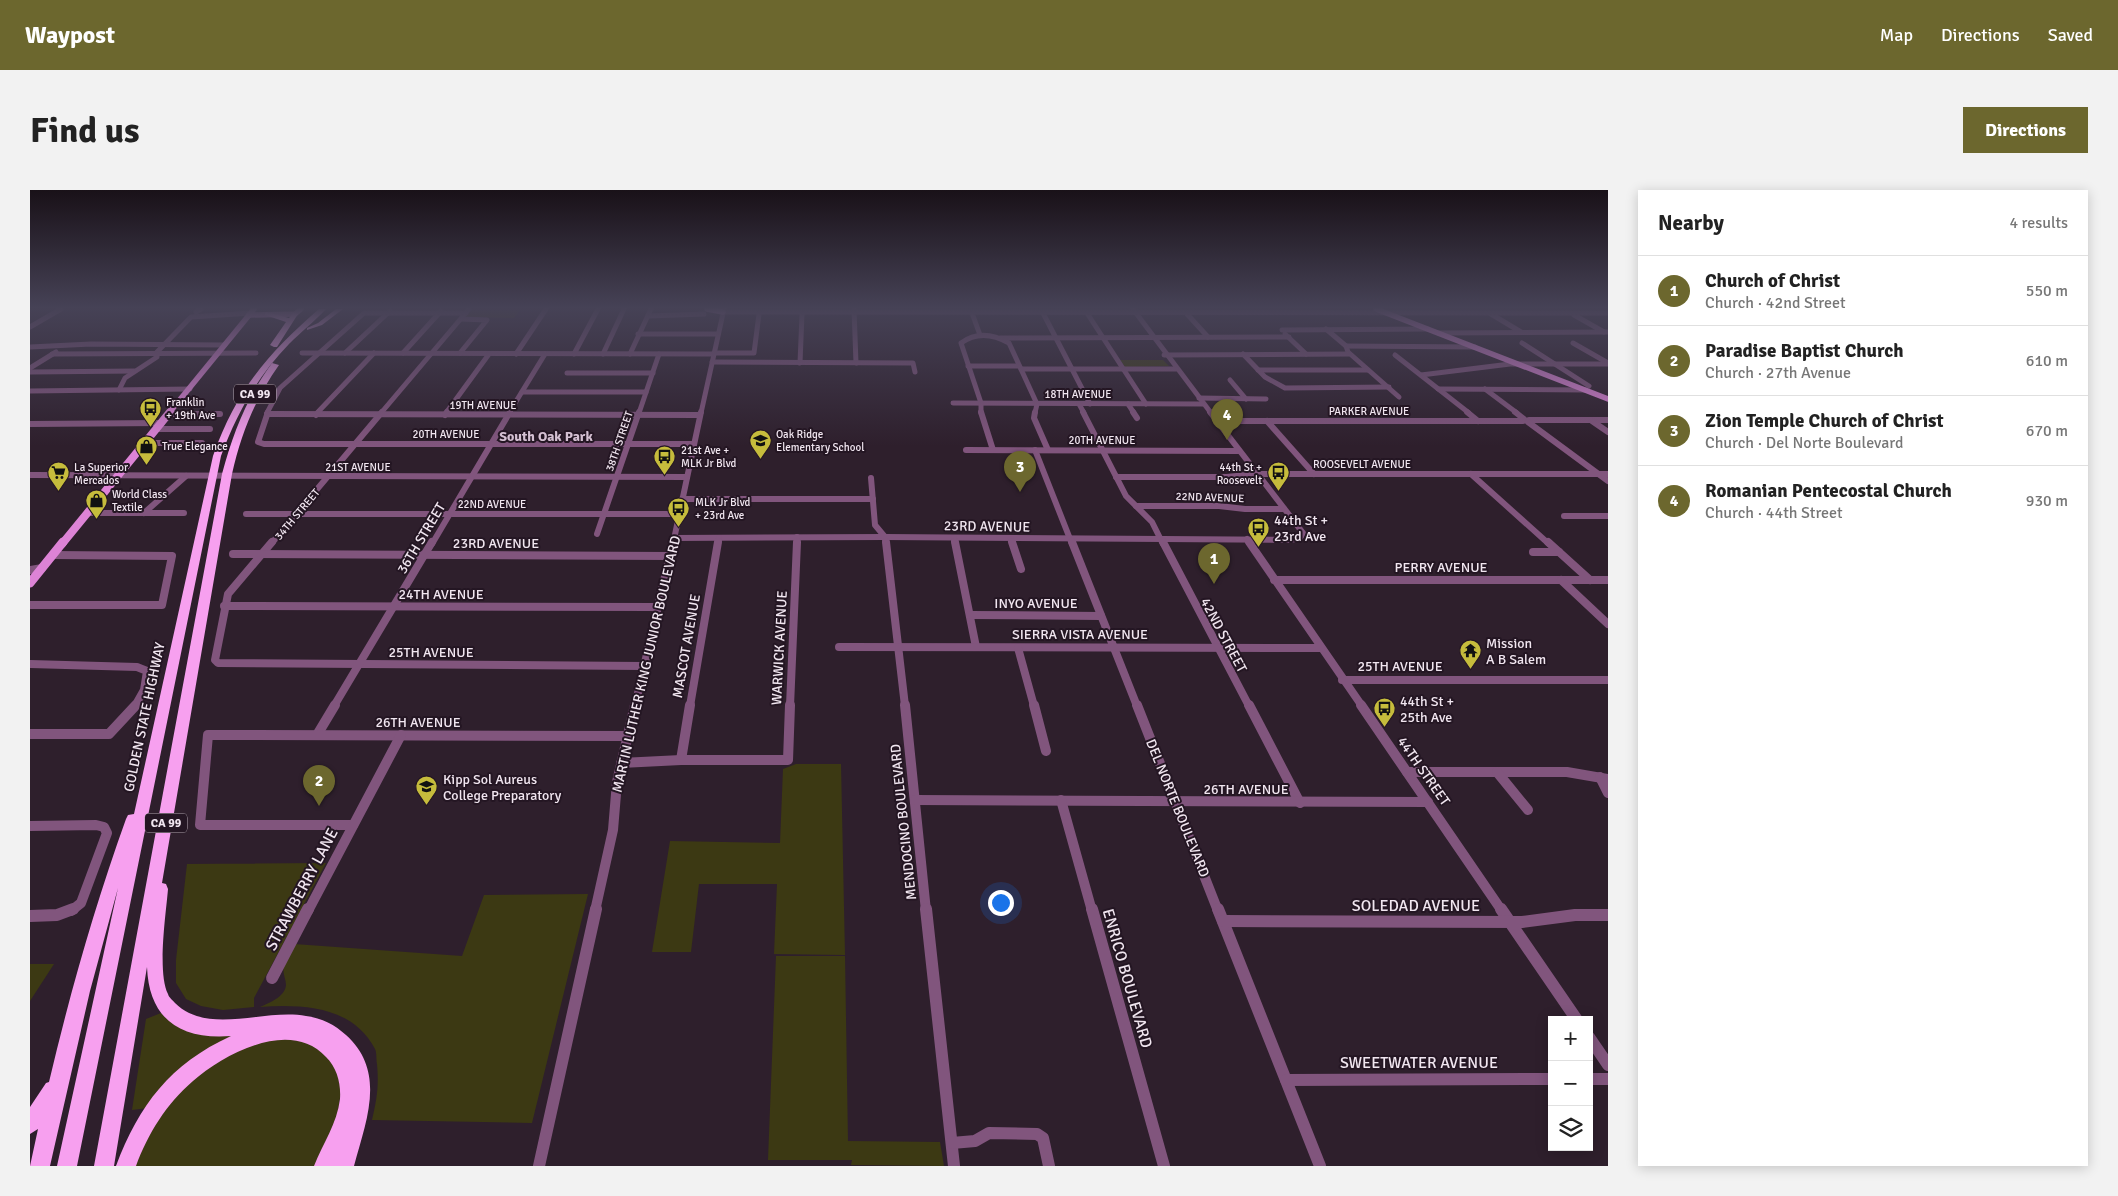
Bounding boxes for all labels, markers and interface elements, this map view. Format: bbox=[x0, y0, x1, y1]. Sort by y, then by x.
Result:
text: Waypost bbox=[25, 20, 115, 50]
text: Map bbox=[1880, 24, 1913, 46]
text: Directions bbox=[1941, 24, 2020, 46]
text: Saved bbox=[2048, 24, 2093, 46]
button: Directions bbox=[1963, 107, 2088, 153]
text: Find us bbox=[30, 109, 140, 152]
text: Nearby bbox=[1658, 210, 1724, 236]
text: 4 results bbox=[2009, 213, 2068, 233]
text: Church of Christ bbox=[1705, 269, 1840, 293]
text: 1 bbox=[1670, 281, 1678, 301]
text: 550 m bbox=[2026, 281, 2068, 301]
text: Church · 42nd Street bbox=[1705, 293, 1846, 313]
text: Paradise Baptist Church bbox=[1705, 339, 1904, 363]
text: 2 bbox=[1670, 351, 1678, 371]
text: 610 m bbox=[2026, 351, 2068, 371]
text: Church · 27th Avenue bbox=[1705, 363, 1851, 383]
road number: CA 99 bbox=[234, 384, 276, 403]
street label: 18TH AVENUE bbox=[1045, 388, 1111, 401]
bus stop icon: Franklin + 19th Ave bbox=[138, 396, 162, 427]
place label: Franklin + 19th Ave bbox=[166, 396, 215, 422]
street label: 19TH AVENUE bbox=[450, 399, 516, 412]
pin: 4 bbox=[1211, 399, 1243, 440]
street label: PARKER AVENUE bbox=[1329, 405, 1409, 418]
street label: 38TH STREET bbox=[603, 409, 636, 473]
text: Zion Temple Church of Christ bbox=[1705, 409, 1944, 433]
text: 3 bbox=[1670, 421, 1678, 441]
text: 670 m bbox=[2026, 421, 2068, 441]
street label: 20TH AVENUE bbox=[413, 428, 479, 441]
district label: South Oak Park bbox=[499, 428, 593, 445]
school or university icon: Oak Ridge Elementary School bbox=[748, 428, 772, 459]
place label: Oak Ridge Elementary School bbox=[776, 428, 864, 454]
text: Church · Del Norte Boulevard bbox=[1705, 433, 1904, 453]
shop icon: True Elegance bbox=[134, 434, 158, 465]
street label: 20TH AVENUE bbox=[1069, 434, 1135, 447]
place label: True Elegance bbox=[162, 440, 228, 453]
bus stop icon: 21st Ave + MLK Jr Blvd bbox=[653, 444, 677, 475]
place label: 21st Ave + MLK Jr Blvd bbox=[681, 444, 737, 470]
pin: 3 bbox=[1004, 451, 1036, 492]
street label: ROOSEVELT AVENUE bbox=[1313, 458, 1411, 471]
supermarket icon: La Superior Mercados bbox=[46, 461, 70, 492]
place label: La Superior Mercados bbox=[74, 461, 128, 487]
street label: 21ST AVENUE bbox=[325, 461, 391, 474]
place label: 44th St + Roosevelt bbox=[1217, 461, 1262, 487]
bus stop icon: 44th St + Roosevelt bbox=[1266, 461, 1290, 492]
text: Romanian Pentecostal Church bbox=[1705, 479, 1952, 503]
street label: 34TH STREET bbox=[272, 486, 323, 543]
shop icon: World Class Textile bbox=[84, 488, 108, 519]
place label: World Class Textile bbox=[112, 488, 167, 514]
street label: 22ND AVENUE bbox=[1175, 490, 1245, 505]
text: 4 bbox=[1670, 491, 1678, 511]
text: 930 m bbox=[2026, 491, 2068, 511]
bus stop icon: MLK Jr Blvd + 23rd Ave bbox=[667, 496, 691, 527]
place label: MLK Jr Blvd + 23rd Ave bbox=[695, 496, 751, 522]
street label: 22ND AVENUE bbox=[458, 498, 526, 511]
street label: 36TH STREET bbox=[394, 500, 449, 577]
text: Church · 44th Street bbox=[1705, 503, 1843, 523]
place label: 44th St + 23rd Ave bbox=[1274, 512, 1328, 545]
bus stop icon: 44th St + 23rd Ave bbox=[1246, 516, 1270, 547]
street label: 23RD AVENUE bbox=[944, 517, 1030, 536]
street label: MARTIN LUTHER KING JUNIOR BOULEVARD bbox=[609, 534, 684, 794]
street label: 23RD AVENUE bbox=[453, 535, 539, 552]
pin: 1 bbox=[1198, 543, 1230, 584]
street label: PERRY AVENUE bbox=[1394, 559, 1488, 576]
street label: 24TH AVENUE bbox=[398, 586, 484, 603]
street label: WARWICK AVENUE bbox=[768, 590, 791, 706]
street label: MASCOT AVENUE bbox=[669, 593, 704, 699]
street label: INYO AVENUE bbox=[994, 595, 1078, 612]
street label: 42ND STREET bbox=[1197, 595, 1250, 676]
street label: SIERRA VISTA AVENUE bbox=[1012, 626, 1148, 643]
place label: Mission A B Salem bbox=[1486, 635, 1546, 668]
temple icon: Mission A B Salem bbox=[1458, 639, 1482, 670]
street label: GOLDEN STATE HIGHWAY bbox=[120, 641, 169, 793]
street label: 25TH AVENUE bbox=[388, 644, 474, 661]
street label: 25TH AVENUE bbox=[1357, 658, 1443, 675]
place label: 44th St + 25th Ave bbox=[1400, 693, 1454, 726]
bus stop icon: 44th St + 25th Ave bbox=[1372, 697, 1396, 728]
street label: 26TH AVENUE bbox=[375, 714, 461, 731]
street label: 44TH STREET bbox=[1394, 734, 1454, 809]
street label: DEL NORTE BOULEVARD bbox=[1142, 737, 1213, 880]
street label: MENDOCINO BOULEVARD bbox=[887, 743, 920, 901]
pin: 2 bbox=[303, 765, 335, 806]
place label: Kipp Sol Aureus College Preparatory bbox=[443, 771, 562, 804]
school or university icon: Kipp Sol Aureus College Preparatory bbox=[415, 775, 439, 806]
street label: 26TH AVENUE bbox=[1203, 781, 1289, 798]
road number: CA 99 bbox=[145, 814, 187, 832]
street label: STRAWBERRY LANE bbox=[261, 825, 343, 954]
your location bbox=[988, 890, 1014, 916]
street label: SOLEDAD AVENUE bbox=[1352, 896, 1480, 916]
street label: ENRICO BOULEVARD bbox=[1098, 906, 1157, 1050]
map controls bbox=[1548, 1016, 1593, 1151]
button: + bbox=[1548, 1016, 1593, 1061]
street label: SWEETWATER AVENUE bbox=[1340, 1053, 1498, 1073]
button: − bbox=[1548, 1061, 1593, 1106]
button: layers bbox=[1548, 1106, 1593, 1151]

